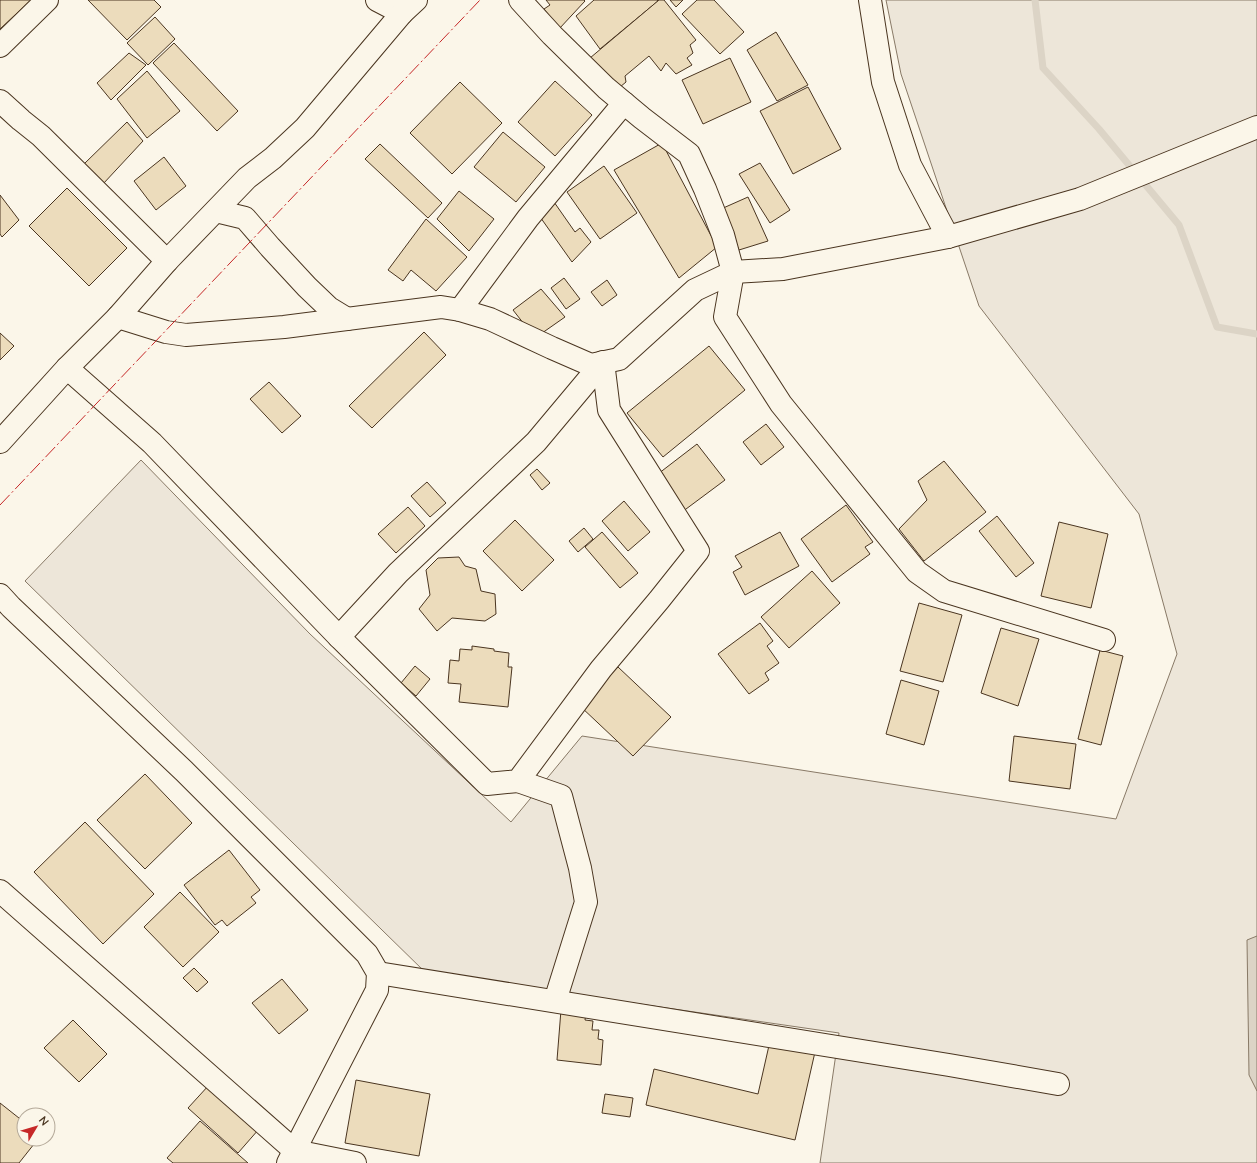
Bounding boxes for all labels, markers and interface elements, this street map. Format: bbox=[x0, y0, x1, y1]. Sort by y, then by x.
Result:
north arrow bbox=[16, 1107, 56, 1147]
text: N bbox=[36, 1113, 52, 1128]

